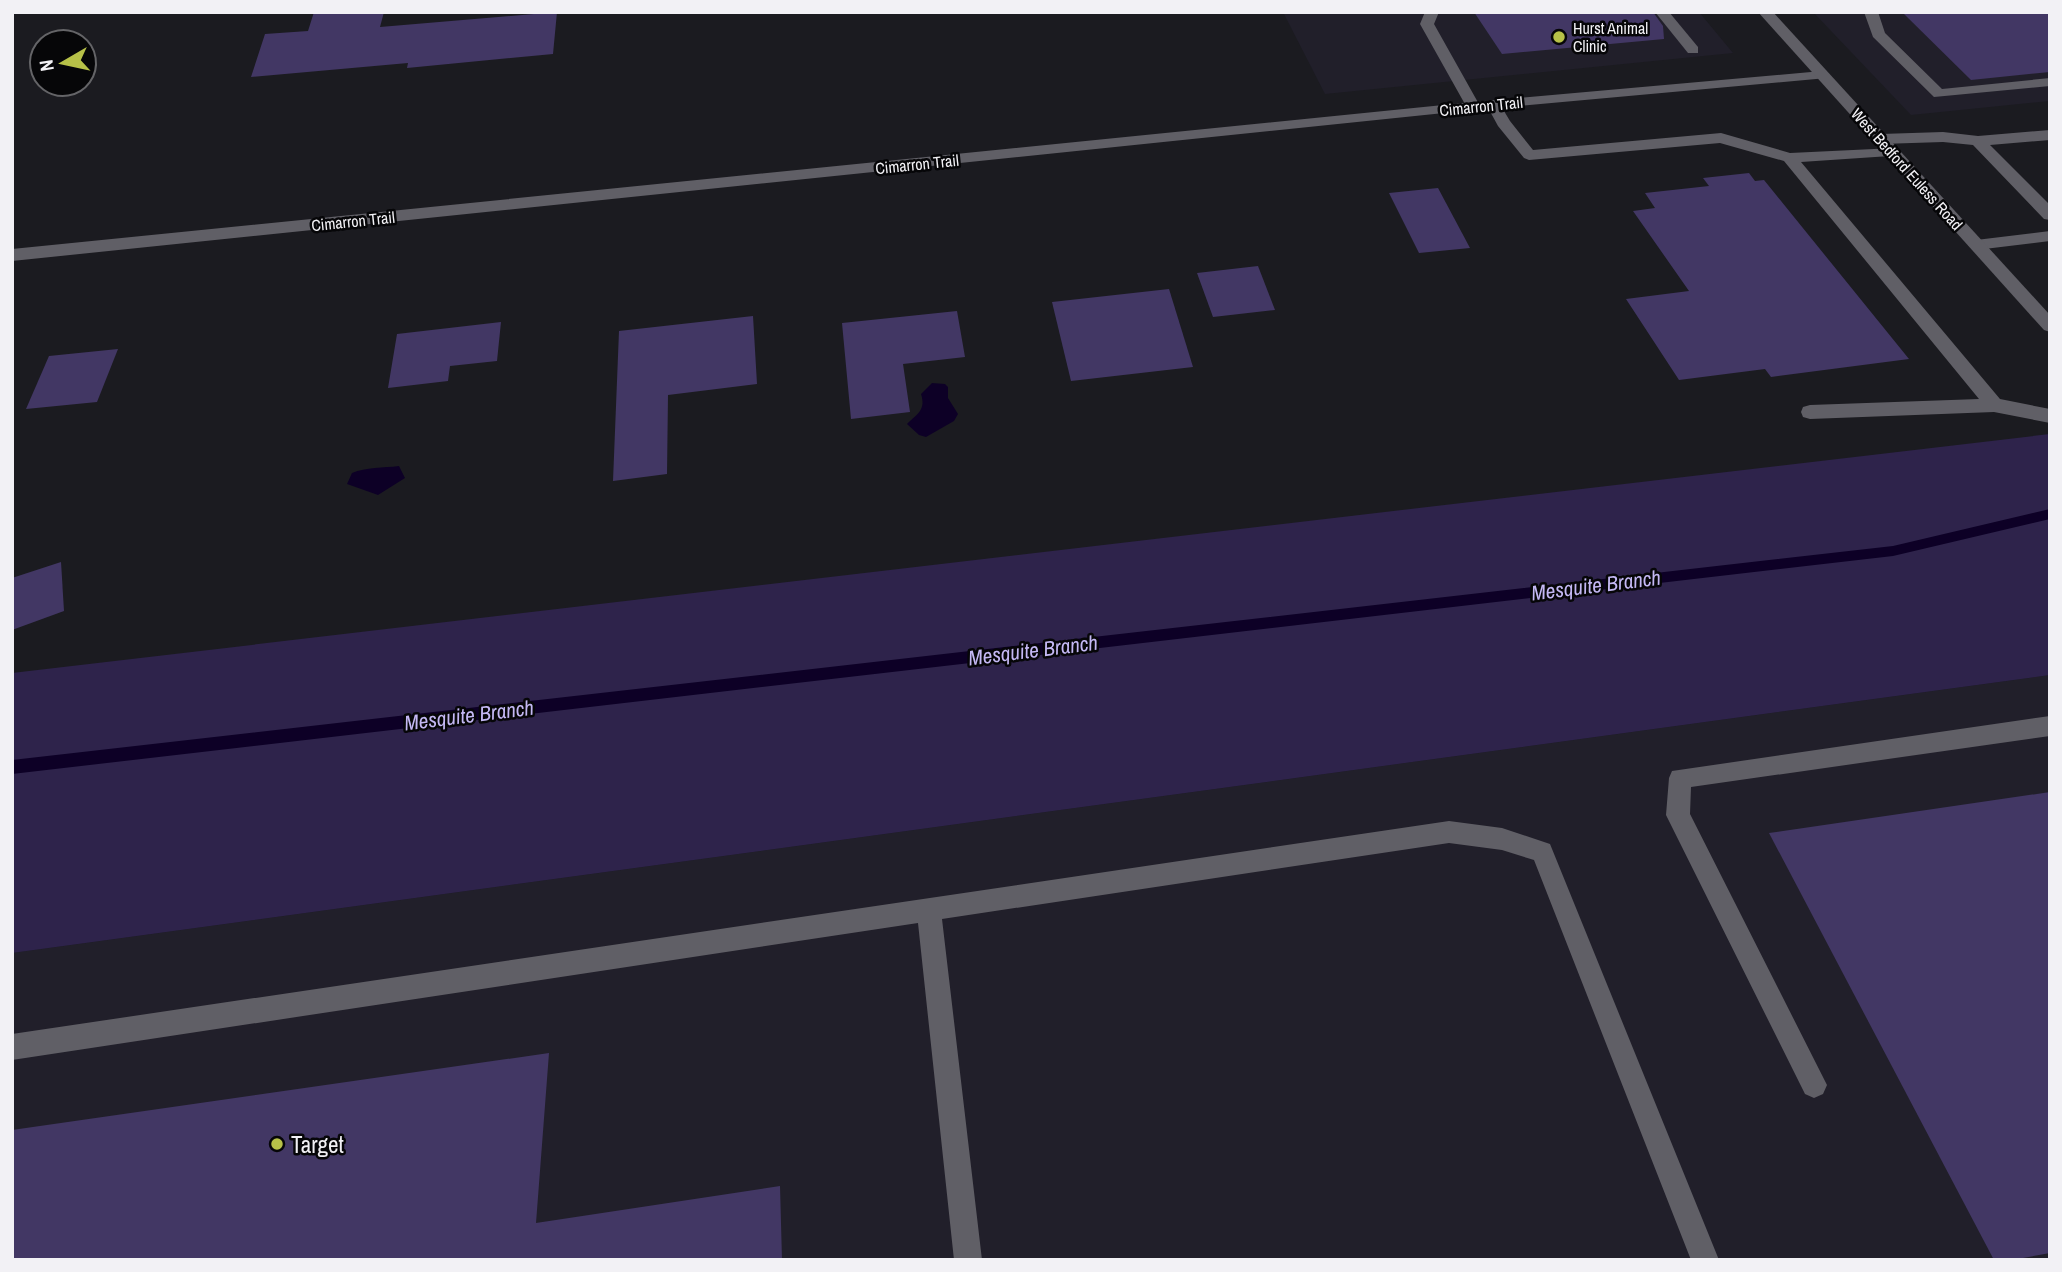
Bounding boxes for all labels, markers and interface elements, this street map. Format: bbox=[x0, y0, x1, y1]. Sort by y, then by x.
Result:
place label: Hurst Animal Clinic bbox=[1573, 17, 1648, 57]
north arrow bbox=[28, 28, 98, 98]
marker: Hurst Animal Clinic bbox=[1551, 29, 1567, 45]
text: N bbox=[32, 58, 60, 73]
street label: Cimarron Trail bbox=[1438, 91, 1524, 121]
street label: West Bedford Euless Road bbox=[1846, 103, 1968, 235]
street label: Cimarron Trail bbox=[874, 149, 960, 179]
street label: Cimarron Trail bbox=[310, 206, 396, 236]
water label: Mesquite Branch bbox=[1530, 563, 1662, 607]
water label: Mesquite Branch bbox=[967, 628, 1099, 672]
water label: Mesquite Branch bbox=[403, 693, 535, 737]
place label: Target bbox=[291, 1129, 344, 1160]
marker: Target bbox=[269, 1136, 285, 1152]

